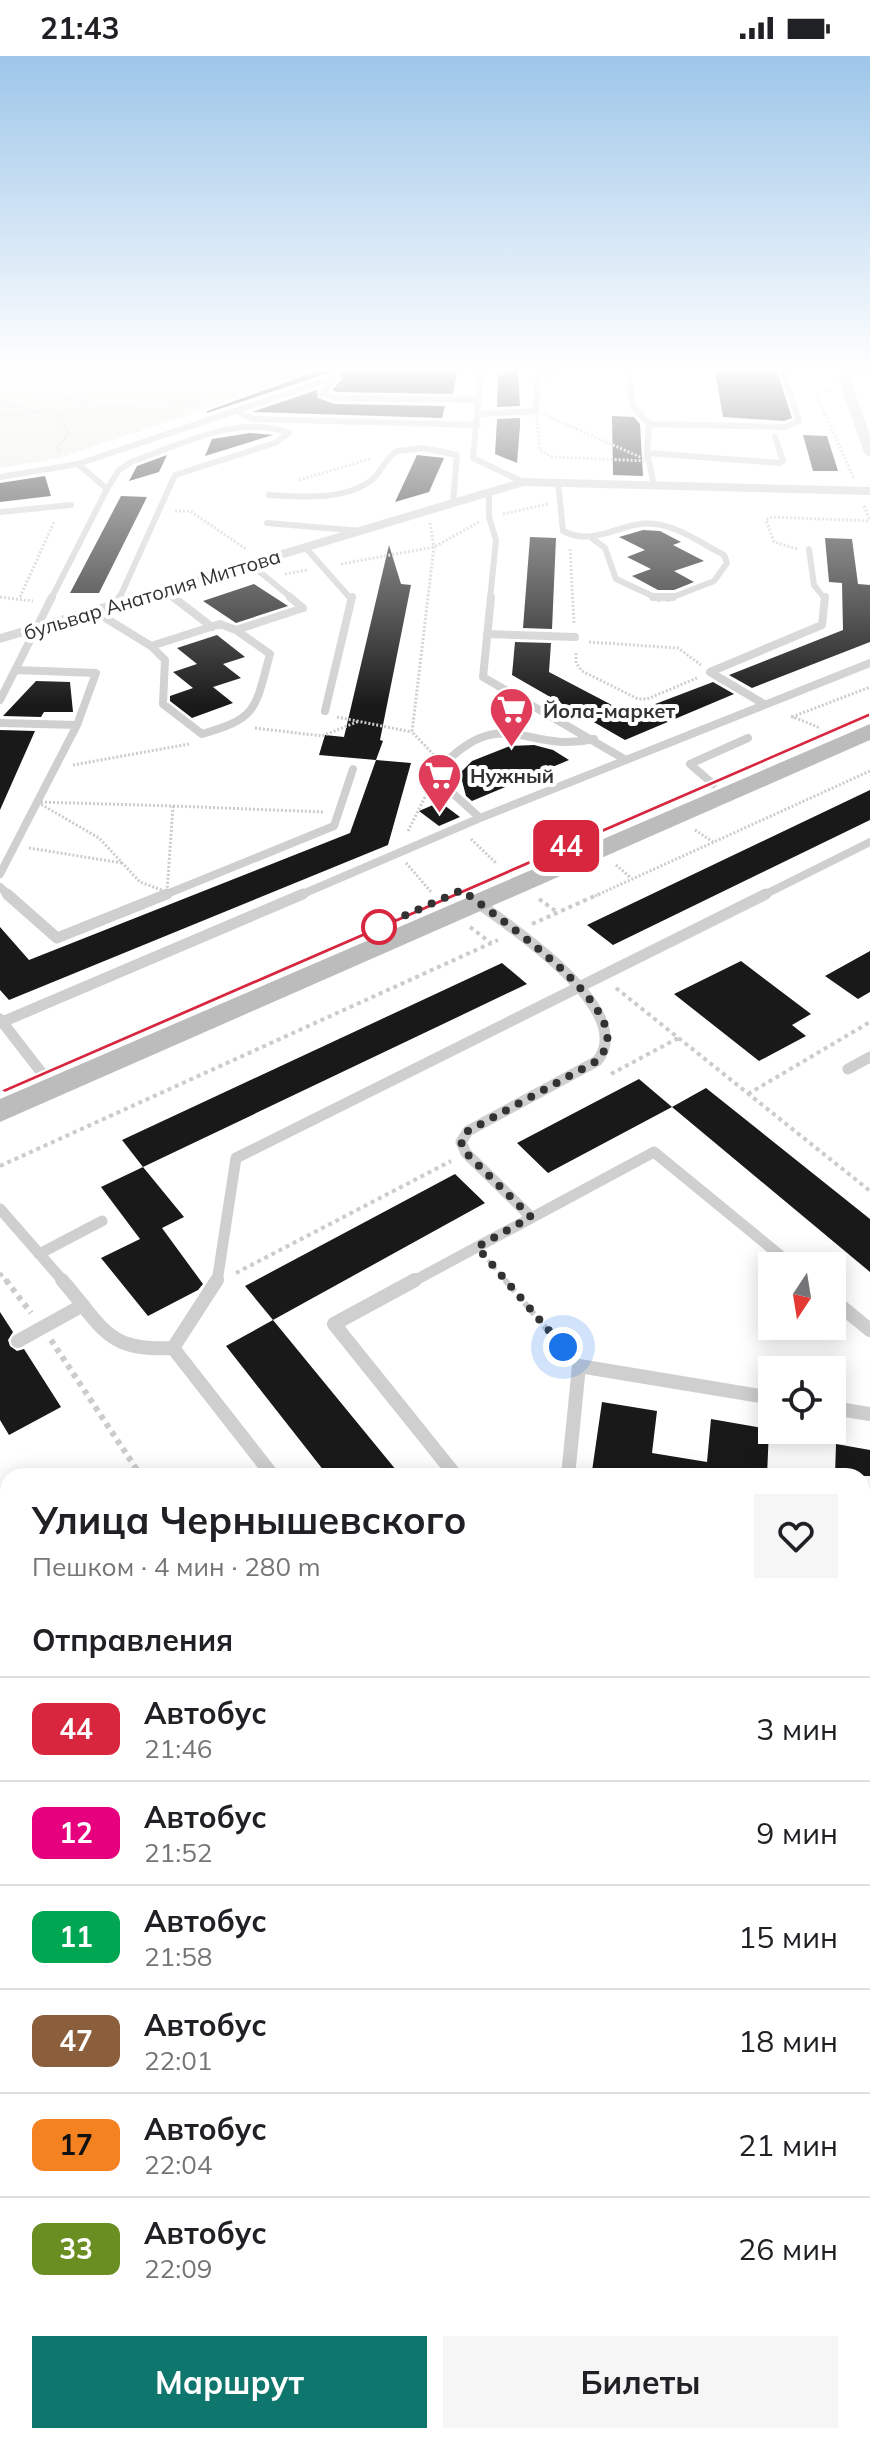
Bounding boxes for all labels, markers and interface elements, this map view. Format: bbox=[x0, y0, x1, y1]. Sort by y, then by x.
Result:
text: 21:43 bbox=[40, 9, 119, 47]
street label: бульвар Анатолия Миттова bbox=[21, 543, 283, 645]
supermarket icon: Йола-маркет bbox=[488, 686, 536, 749]
place label: Йола-маркет bbox=[543, 698, 676, 723]
supermarket icon: Нужный bbox=[415, 751, 463, 814]
place label: Нужный bbox=[470, 763, 554, 788]
line badge: 44 bbox=[530, 820, 602, 872]
text: 44 bbox=[549, 828, 583, 863]
unlabelled marker bbox=[362, 910, 396, 944]
north arrow bbox=[758, 1252, 846, 1340]
map controls bbox=[758, 1252, 846, 1444]
your location bbox=[543, 1327, 583, 1367]
button: locate bbox=[758, 1356, 846, 1444]
button: heart bbox=[754, 1494, 838, 1578]
text: Улица Чернышевского bbox=[32, 1496, 467, 1544]
text: Пешком · 4 мин · 280 m bbox=[32, 1550, 321, 1583]
text: Отправления bbox=[32, 1621, 233, 1659]
text: Автобус bbox=[144, 1694, 267, 1732]
text: 3 мин bbox=[756, 1710, 838, 1748]
text: 44 bbox=[59, 1711, 93, 1746]
text: 21:46 bbox=[144, 1732, 212, 1765]
text: Автобус bbox=[144, 1798, 267, 1836]
text: 9 мин bbox=[756, 1814, 838, 1852]
text: 12 bbox=[59, 1815, 93, 1850]
text: 21:52 bbox=[144, 1836, 212, 1869]
text: Автобус bbox=[144, 1902, 267, 1940]
text: 15 мин bbox=[738, 1918, 838, 1956]
text: 11 bbox=[59, 1919, 93, 1954]
text: 21:58 bbox=[144, 1940, 212, 1973]
text: Автобус bbox=[144, 2006, 267, 2044]
text: 18 мин bbox=[738, 2022, 838, 2060]
text: 47 bbox=[59, 2023, 93, 2058]
text: 22:01 bbox=[144, 2044, 212, 2077]
text: Автобус bbox=[144, 2110, 267, 2148]
text: 21 мин bbox=[738, 2126, 838, 2164]
text: 17 bbox=[59, 2127, 93, 2162]
text: 22:04 bbox=[144, 2148, 212, 2181]
text: Автобус bbox=[144, 2214, 267, 2252]
text: 26 мин bbox=[738, 2230, 838, 2268]
text: 33 bbox=[59, 2231, 93, 2266]
text: 22:09 bbox=[144, 2252, 212, 2285]
button: Маршрут bbox=[32, 2336, 427, 2428]
button: Билеты bbox=[443, 2336, 838, 2428]

